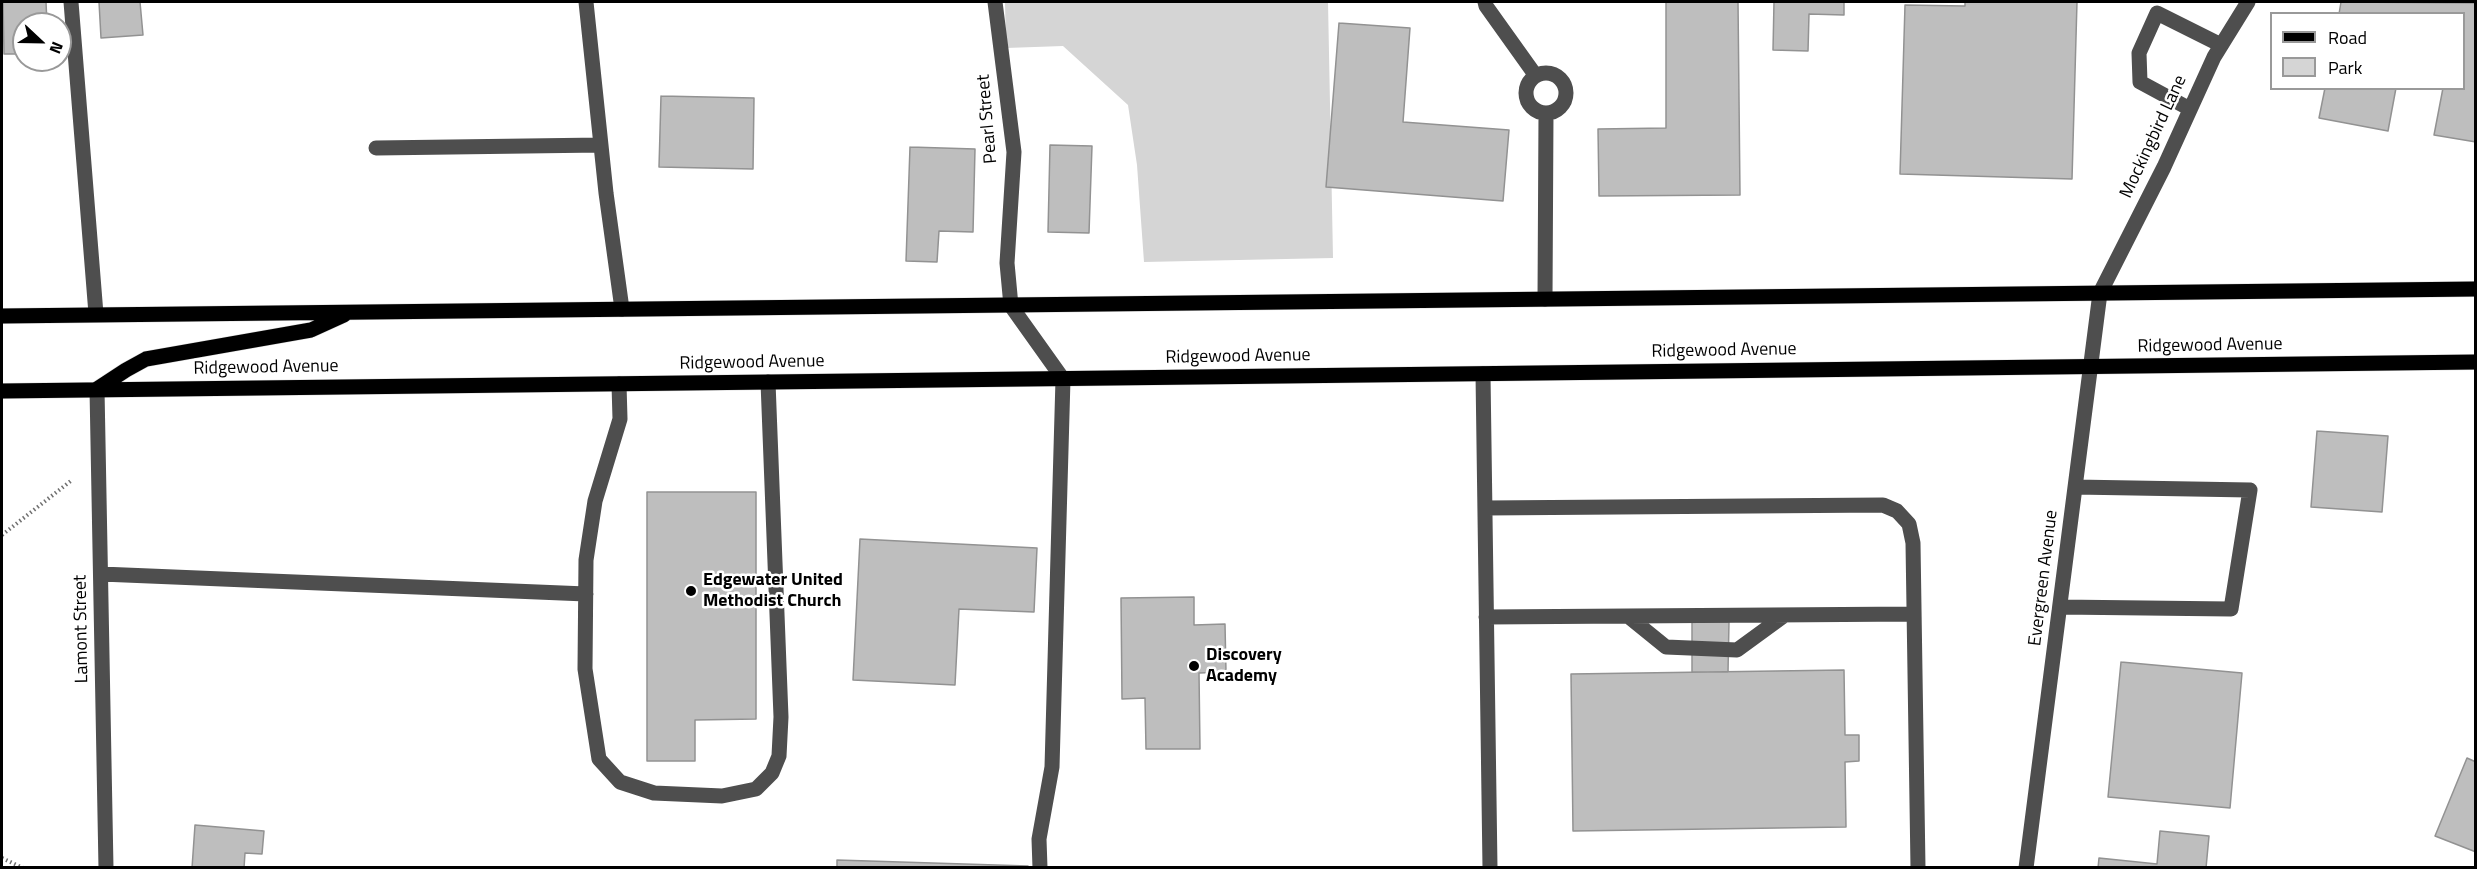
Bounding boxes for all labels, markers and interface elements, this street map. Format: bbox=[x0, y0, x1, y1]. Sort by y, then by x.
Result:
north arrow bbox=[12, 12, 72, 72]
legend bbox=[2270, 12, 2465, 90]
text: Road bbox=[2328, 24, 2367, 51]
text: N bbox=[44, 38, 70, 58]
text: Park bbox=[2328, 54, 2362, 81]
street label: Mockingbird Lane bbox=[2116, 72, 2192, 202]
street label: Pearl Street bbox=[973, 73, 1003, 165]
street label: Ridgewood Avenue bbox=[2137, 334, 2283, 358]
street label: Ridgewood Avenue bbox=[1651, 339, 1797, 363]
street label: Ridgewood Avenue bbox=[1165, 345, 1311, 369]
street label: Ridgewood Avenue bbox=[679, 351, 825, 375]
street label: Ridgewood Avenue bbox=[193, 356, 339, 380]
street label: Evergreen Avenue bbox=[2025, 509, 2063, 647]
place label: Edgewater United Methodist Church bbox=[703, 570, 843, 612]
street label: Lamont Street bbox=[70, 575, 94, 683]
marker: Edgewater United Methodist Church bbox=[684, 584, 698, 598]
place label: Discovery Academy bbox=[1206, 645, 1282, 688]
marker: Discovery Academy bbox=[1187, 659, 1201, 673]

